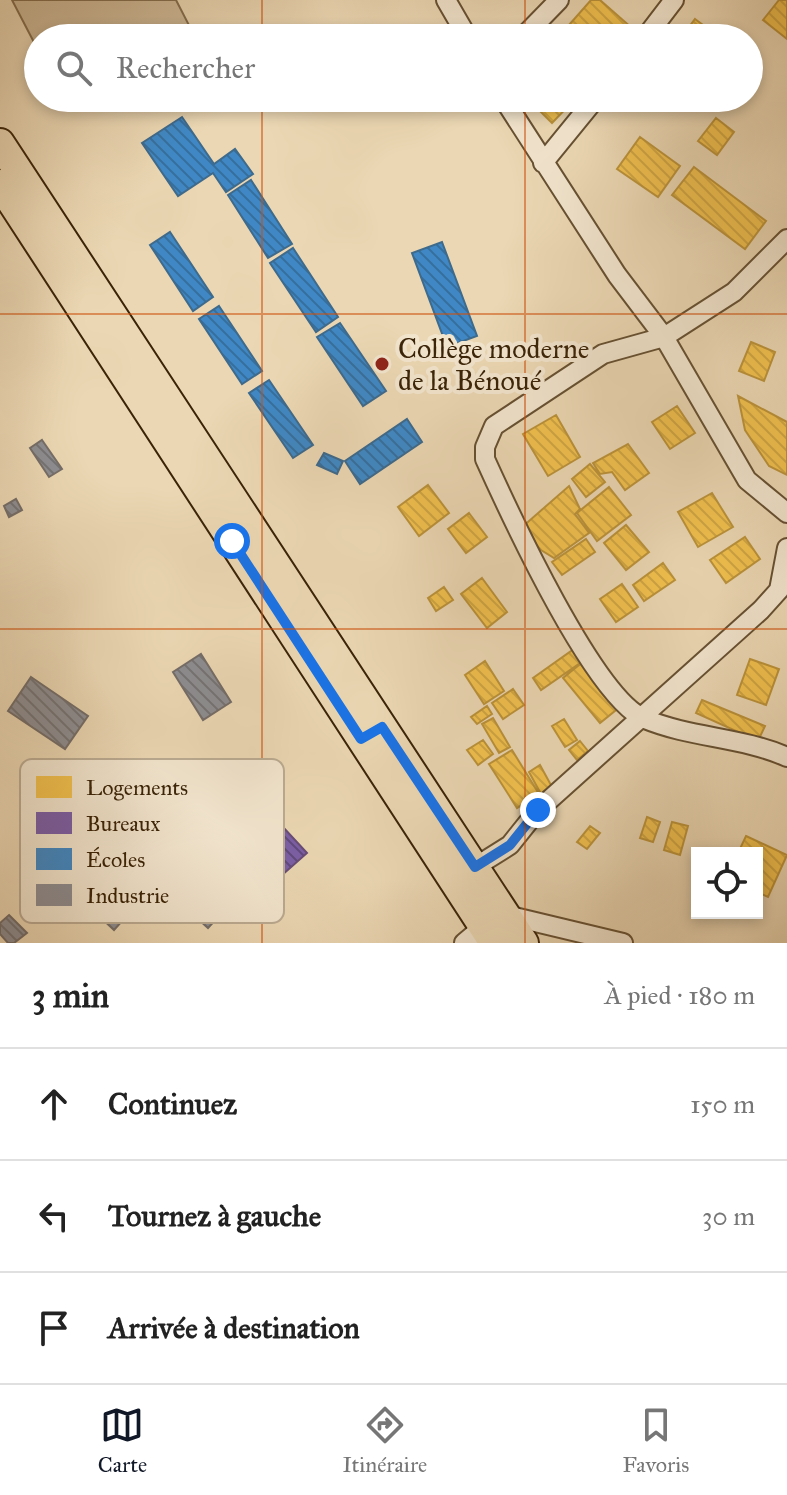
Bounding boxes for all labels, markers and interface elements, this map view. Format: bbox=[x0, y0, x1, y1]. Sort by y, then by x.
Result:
search box bbox=[24, 24, 763, 112]
icon: search bbox=[52, 46, 96, 90]
text: Rechercher bbox=[116, 50, 255, 86]
place label: Collège moderne de la Bénoué bbox=[398, 331, 590, 398]
marker: Collège moderne de la Bénoué bbox=[373, 355, 391, 373]
route start bbox=[214, 523, 250, 559]
legend bbox=[20, 759, 284, 923]
text: Logements bbox=[86, 774, 188, 801]
route end bbox=[520, 792, 556, 828]
text: Bureaux bbox=[86, 810, 161, 837]
text: Écoles bbox=[86, 846, 145, 873]
map controls bbox=[691, 847, 763, 919]
button: locate bbox=[691, 847, 763, 919]
text: Industrie bbox=[86, 882, 169, 909]
text: 3 min bbox=[32, 975, 109, 1016]
text: À pied · 180 m bbox=[604, 979, 755, 1011]
icon: ahead bbox=[32, 1082, 76, 1126]
text: Continuez bbox=[108, 1086, 237, 1122]
text: 150 m bbox=[690, 1088, 755, 1120]
icon: left bbox=[32, 1194, 76, 1238]
text: Tournez à gauche bbox=[108, 1198, 321, 1234]
text: 30 m bbox=[702, 1200, 755, 1232]
icon: arrive bbox=[32, 1306, 76, 1350]
text: Arrivée à destination bbox=[108, 1310, 360, 1346]
tab: Carte bbox=[98, 1403, 147, 1478]
tab: Itinéraire bbox=[342, 1403, 427, 1478]
tab: Favoris bbox=[622, 1403, 689, 1478]

